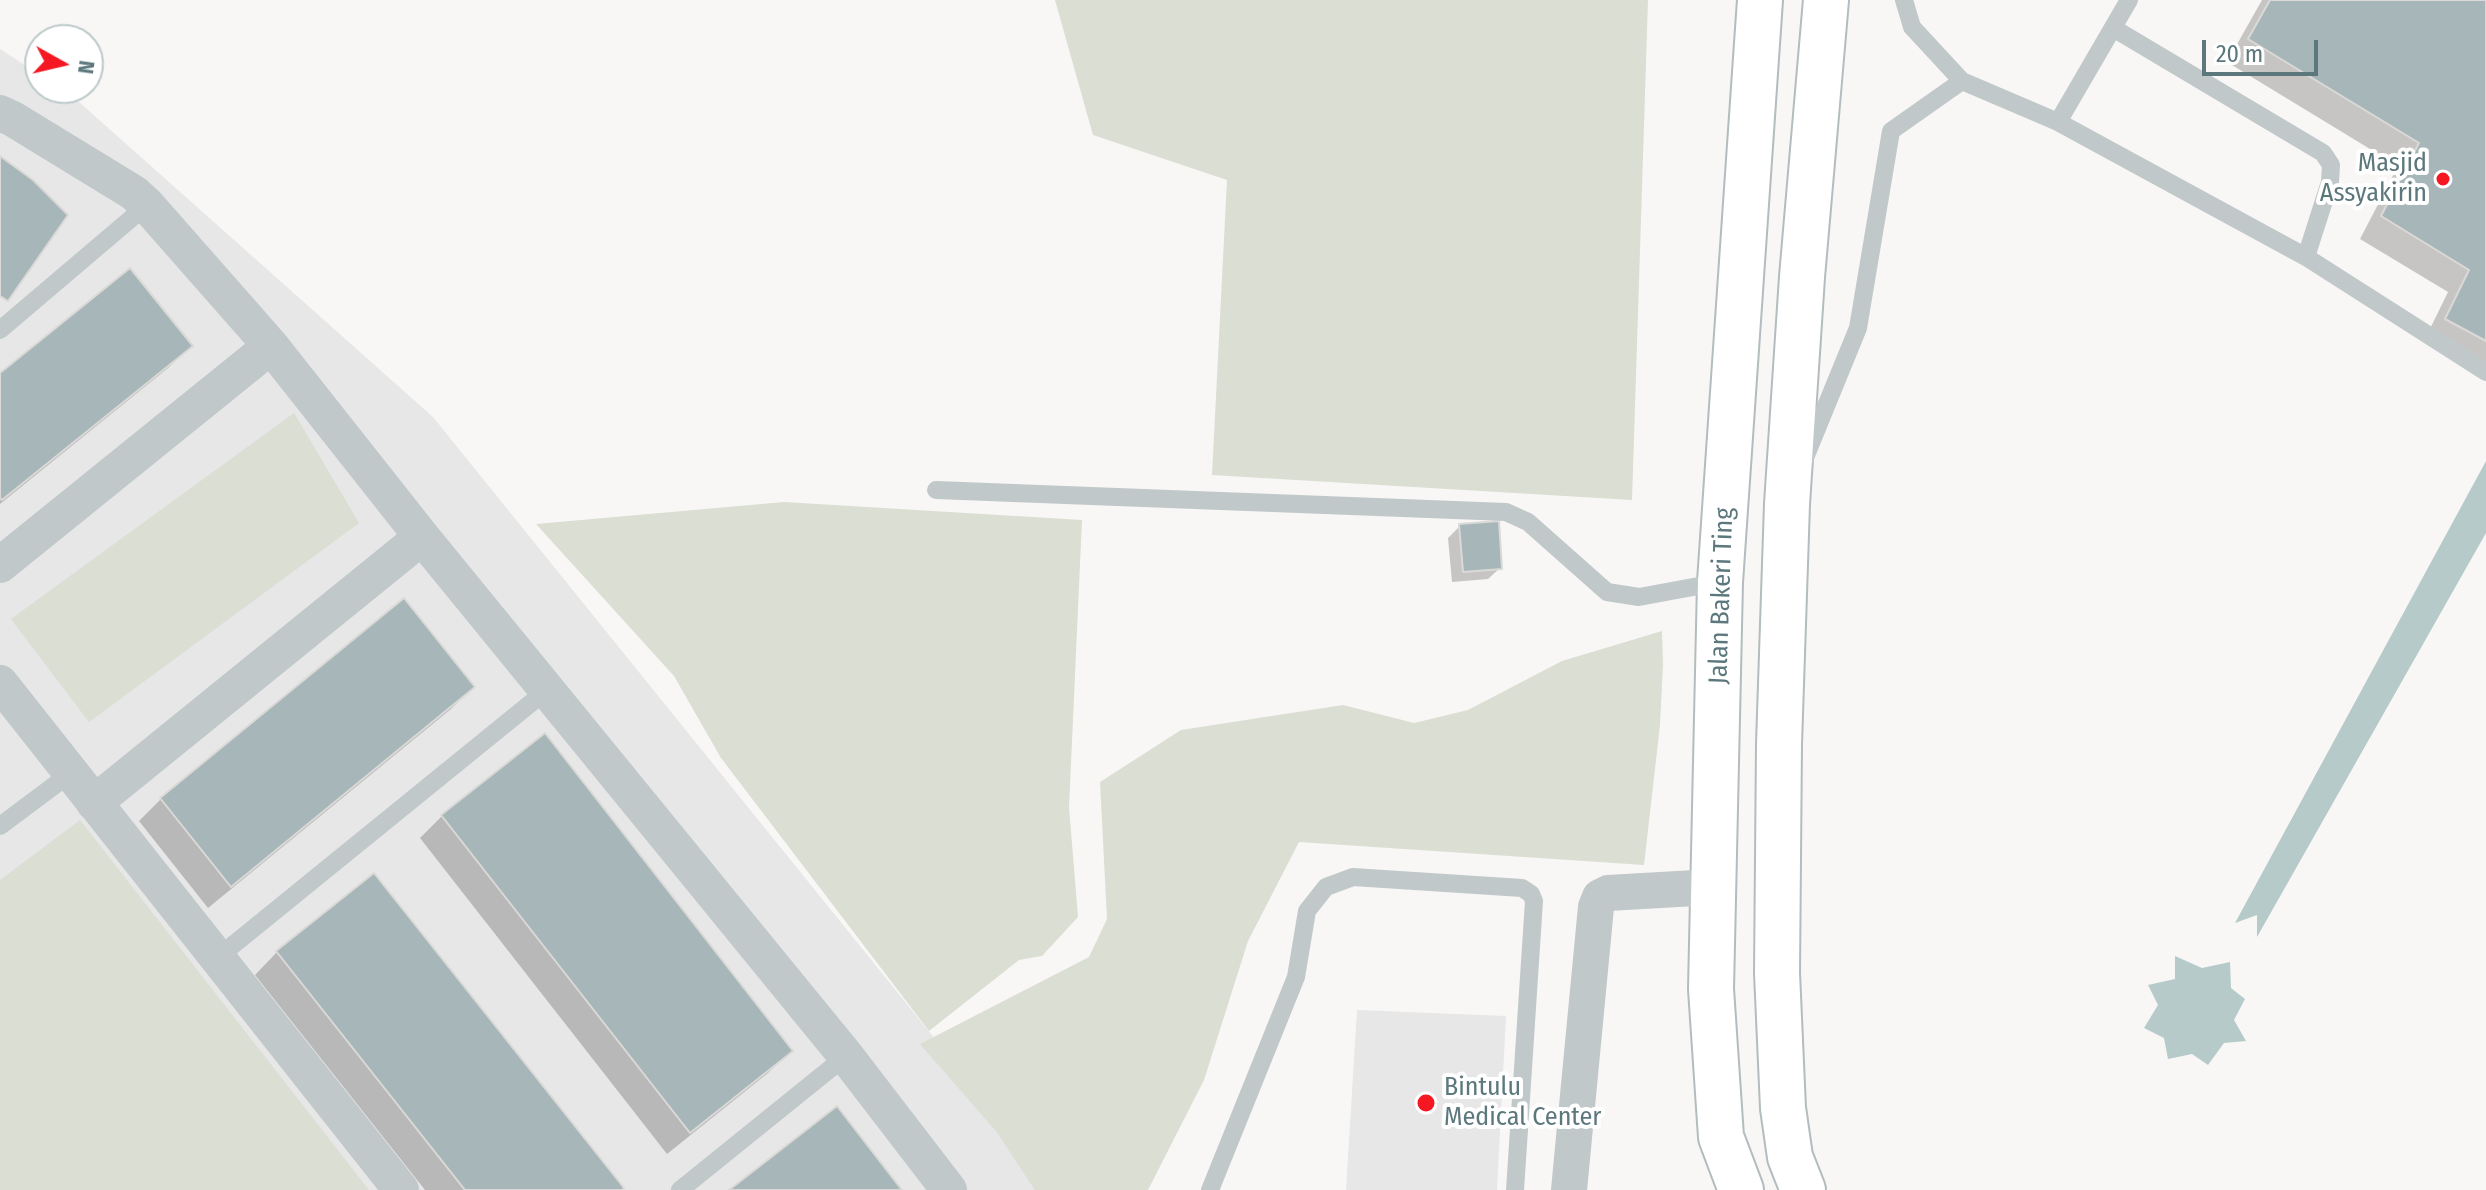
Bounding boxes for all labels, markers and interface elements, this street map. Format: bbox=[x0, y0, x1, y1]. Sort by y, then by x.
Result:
north arrow bbox=[24, 24, 104, 104]
scale bar bbox=[2206, 24, 2322, 74]
text: 20 m bbox=[2216, 40, 2263, 68]
text: N bbox=[72, 59, 101, 76]
place label: Masjid Assyakirin bbox=[2320, 148, 2427, 210]
marker: Masjid Assyakirin bbox=[2434, 170, 2452, 188]
street label: Jalan Bakeri Ting bbox=[1703, 507, 1741, 685]
place label: Bintulu Medical Center bbox=[1444, 1072, 1601, 1134]
marker: Bintulu Medical Center bbox=[1415, 1092, 1437, 1114]

